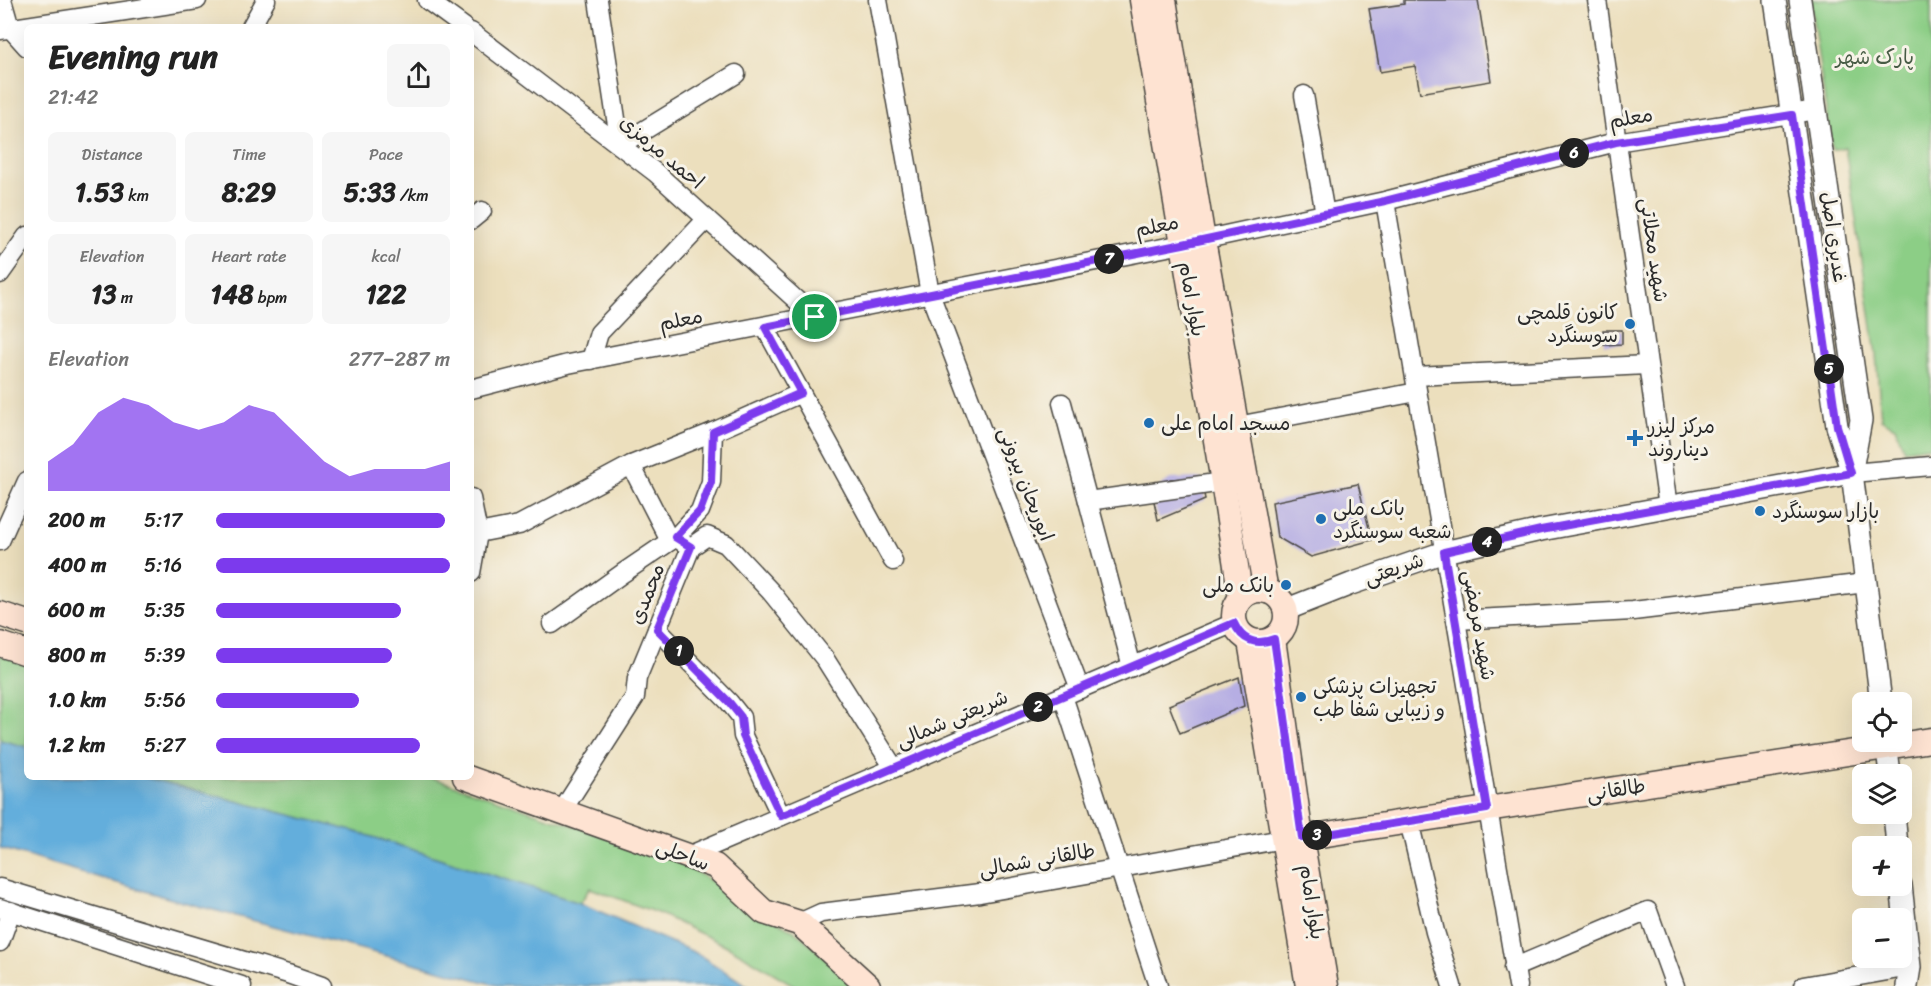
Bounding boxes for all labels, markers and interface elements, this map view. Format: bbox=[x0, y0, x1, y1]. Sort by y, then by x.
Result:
text: Evening run bbox=[48, 28, 218, 86]
park label: پارک شهر bbox=[1834, 40, 1914, 75]
button: share bbox=[387, 44, 450, 107]
text: 21:42 bbox=[48, 80, 98, 115]
street label: معلم bbox=[1606, 97, 1656, 139]
street label: احمد مرمزی bbox=[612, 106, 712, 198]
pin: 6 bbox=[1559, 138, 1589, 168]
text: 6 bbox=[1569, 138, 1579, 167]
text: Distance bbox=[82, 140, 142, 169]
text: Time bbox=[232, 140, 266, 169]
text: Pace bbox=[369, 140, 403, 169]
text: 1.53 bbox=[75, 169, 124, 215]
text: 8:29 bbox=[222, 169, 276, 215]
text: 5:33 bbox=[343, 169, 396, 215]
text: km bbox=[124, 181, 149, 210]
text: /km bbox=[396, 181, 429, 210]
street label: غدیری اصل bbox=[1810, 189, 1858, 285]
street label: شهید محلاتی bbox=[1629, 195, 1679, 305]
street label: معلم bbox=[1132, 205, 1182, 247]
text: Elevation bbox=[80, 242, 144, 271]
text: Heart rate bbox=[211, 242, 287, 271]
text: kcal bbox=[371, 242, 401, 271]
pin: 7 bbox=[1094, 244, 1124, 274]
text: 7 bbox=[1104, 244, 1114, 273]
street label: بلوار امام bbox=[1168, 259, 1216, 339]
text: 13 bbox=[91, 271, 116, 317]
text: 148 bbox=[211, 271, 254, 317]
text: 122 bbox=[365, 271, 407, 317]
text: m bbox=[116, 283, 133, 312]
text: bpm bbox=[254, 283, 287, 312]
pin bbox=[789, 291, 840, 342]
place label: کانون قلمچی سوسنگرد bbox=[1517, 295, 1618, 353]
street label: معلم bbox=[656, 299, 706, 341]
icon: arrive bbox=[798, 300, 831, 333]
marker: کانون قلمچی سوسنگرد bbox=[1623, 317, 1637, 331]
text: Elevation bbox=[48, 342, 129, 377]
text: 277–287 m bbox=[349, 342, 450, 377]
pin: 5 bbox=[1814, 354, 1844, 384]
text: 5 bbox=[1824, 354, 1834, 383]
place label: مسجد امام علی bbox=[1161, 406, 1290, 441]
place label: مرکز لیزر دیناروند bbox=[1646, 409, 1715, 467]
marker: مسجد امام علی bbox=[1142, 416, 1156, 430]
street label: ابوریحان بیرونی bbox=[988, 422, 1064, 546]
marker: مرکز لیزر دیناروند bbox=[1626, 429, 1644, 447]
place label: بانک ملی شعبه سوسنگرد bbox=[1333, 491, 1452, 549]
place label: بازار سوسنگرد bbox=[1772, 494, 1879, 529]
text: 200 m bbox=[48, 503, 105, 538]
text: 5:17 bbox=[144, 503, 182, 538]
marker: بازار سوسنگرد bbox=[1753, 504, 1767, 518]
marker: بانک ملی شعبه سوسنگرد bbox=[1314, 512, 1328, 526]
pin: 4 bbox=[1472, 527, 1502, 557]
text: 4 bbox=[1482, 527, 1492, 556]
street label: شریعتی bbox=[1359, 542, 1429, 596]
text: 400 m bbox=[48, 548, 106, 583]
text: 5:16 bbox=[144, 548, 182, 583]
street label: محمدی bbox=[619, 558, 675, 630]
street label: شهید مرمضی bbox=[1452, 567, 1506, 683]
place label: بانک ملی bbox=[1202, 568, 1274, 603]
marker: بانک ملی bbox=[1279, 578, 1293, 592]
text: 600 m bbox=[48, 593, 105, 628]
text: 5:35 bbox=[144, 593, 185, 628]
pin: 1 bbox=[664, 636, 694, 666]
text: 1 bbox=[676, 636, 682, 665]
text: 800 m bbox=[48, 638, 106, 673]
text: 5:39 bbox=[144, 638, 186, 673]
place label: تجهیزات پزشکی و زیبایی شفا طب bbox=[1313, 669, 1445, 727]
street label: شریعتی شمالی bbox=[890, 680, 1014, 758]
text: 1.0 km bbox=[48, 683, 106, 718]
text: 5:56 bbox=[144, 683, 186, 718]
marker: تجهیزات پزشکی و زیبایی شفا طب bbox=[1294, 690, 1308, 704]
pin: 2 bbox=[1023, 692, 1053, 722]
text: 2 bbox=[1033, 692, 1043, 721]
map controls bbox=[1852, 692, 1912, 968]
button: locate bbox=[1852, 692, 1912, 752]
text: 1.2 km bbox=[48, 728, 105, 763]
text: 5:27 bbox=[144, 728, 185, 763]
button: layers bbox=[1852, 764, 1912, 824]
street label: طالقانی bbox=[1584, 768, 1648, 812]
pin: 3 bbox=[1302, 820, 1332, 850]
text: 3 bbox=[1313, 820, 1321, 849]
street label: ساحلی bbox=[651, 829, 715, 881]
street label: طالقانی شمالی bbox=[976, 833, 1098, 887]
button: + bbox=[1852, 836, 1912, 896]
street label: بلوار امام bbox=[1289, 862, 1335, 942]
button: − bbox=[1852, 908, 1912, 968]

